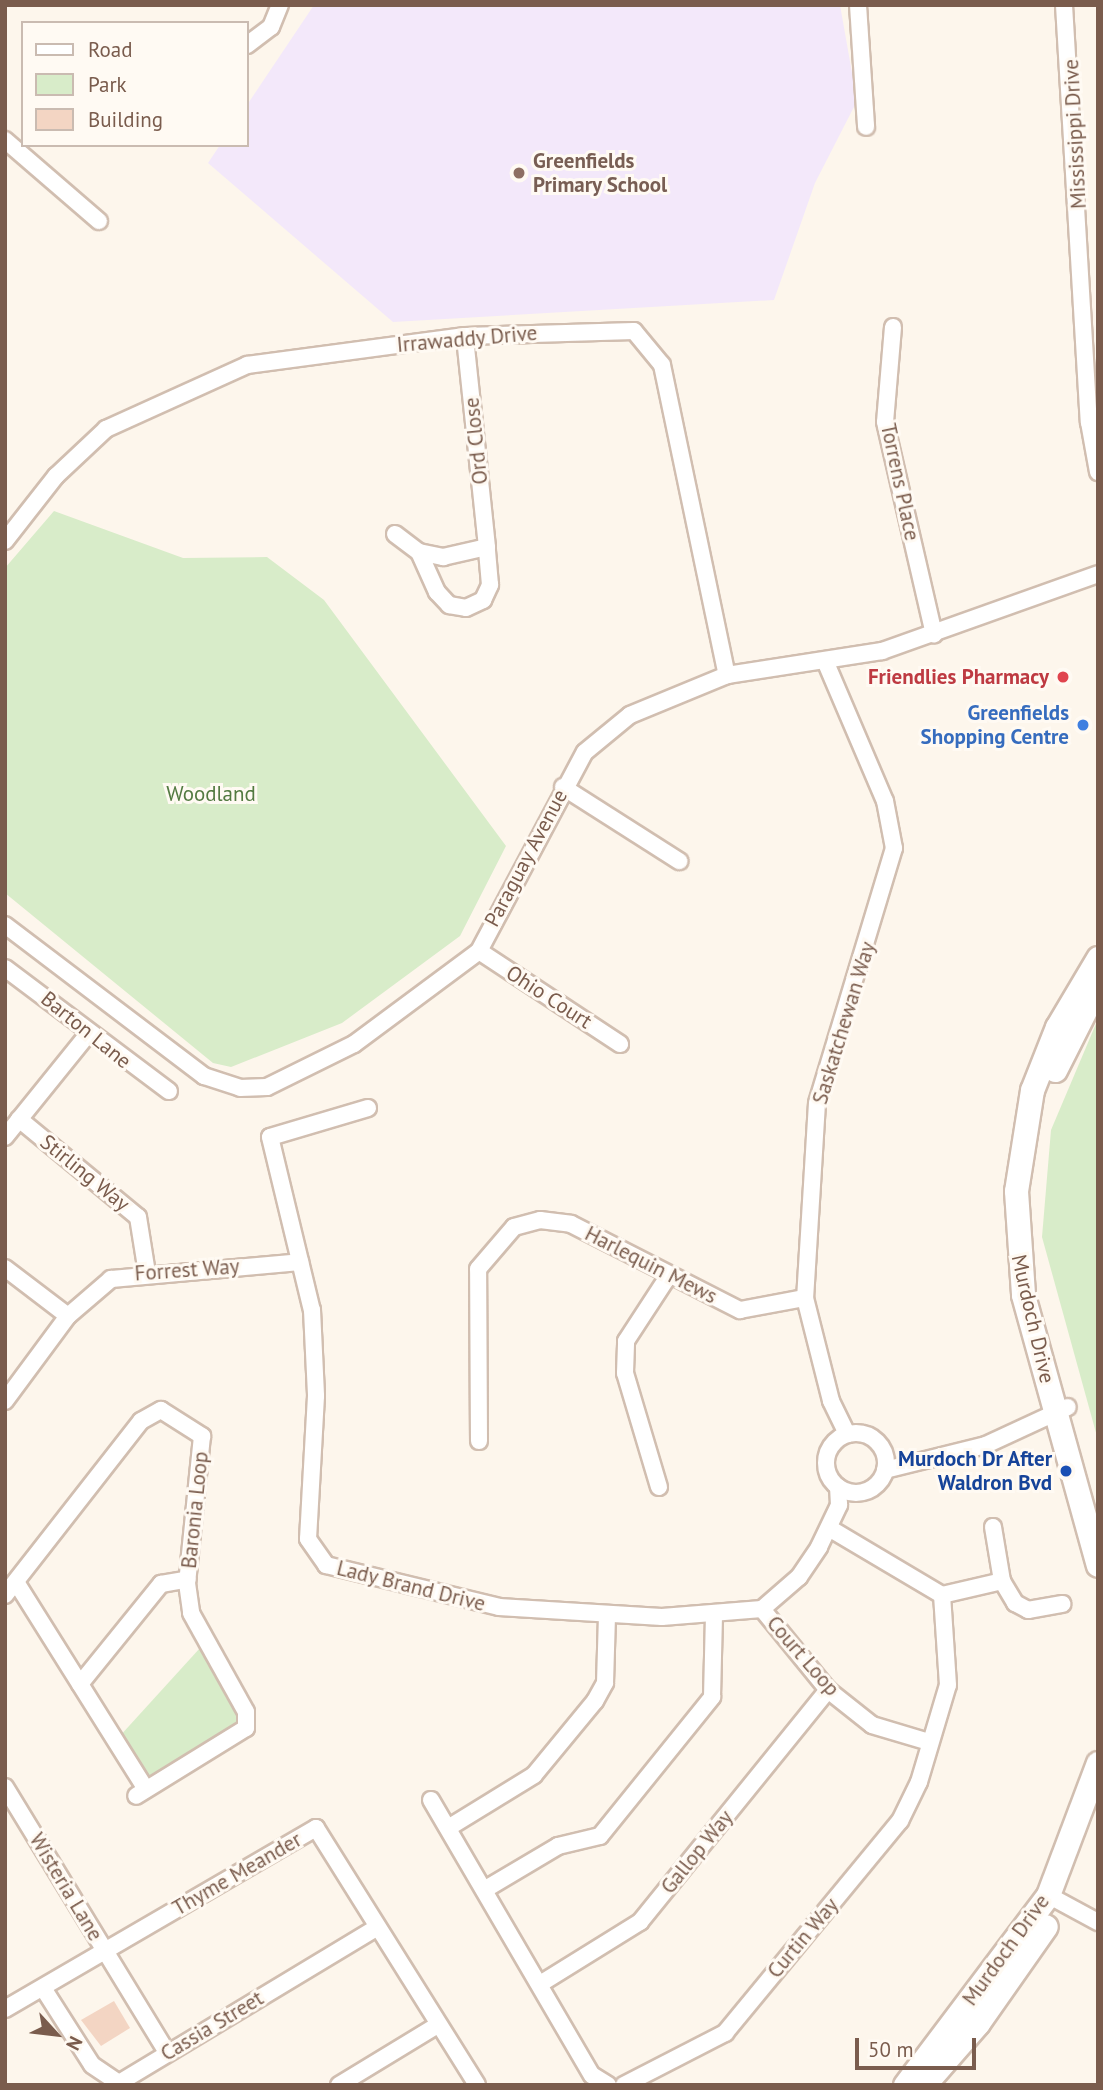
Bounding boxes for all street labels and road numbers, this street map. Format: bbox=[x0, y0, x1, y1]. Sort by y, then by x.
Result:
street label: Mississippi Drive bbox=[1058, 59, 1092, 209]
street label: Irrawaddy Drive bbox=[395, 320, 539, 358]
street label: Ord Close bbox=[459, 396, 493, 486]
street label: Torrens Place bbox=[875, 421, 925, 543]
street label: Paraguay Avenue bbox=[479, 785, 573, 931]
street label: Saskatchewan Way bbox=[807, 939, 881, 1107]
street label: Ohio Court bbox=[501, 960, 597, 1034]
street label: Barton Lane bbox=[36, 986, 136, 1074]
street label: Stirling Way bbox=[35, 1129, 135, 1217]
street label: Harlequin Mews bbox=[581, 1221, 721, 1309]
street label: Murdoch Drive bbox=[1006, 1252, 1060, 1386]
street label: Forrest Way bbox=[134, 1254, 240, 1286]
street label: Baronia Loop bbox=[176, 1450, 214, 1570]
street label: Lady Brand Drive bbox=[334, 1555, 488, 1617]
street label: Court Loop bbox=[761, 1611, 845, 1701]
street label: Gallop Way bbox=[656, 1805, 738, 1899]
street label: Thyme Meander bbox=[168, 1827, 306, 1921]
street label: Wisteria Lane bbox=[24, 1829, 108, 1945]
street label: Murdoch Drive bbox=[957, 1890, 1055, 2010]
street label: Curtin Way bbox=[762, 1893, 844, 1983]
street label: Cassia Street bbox=[156, 1986, 268, 2066]

